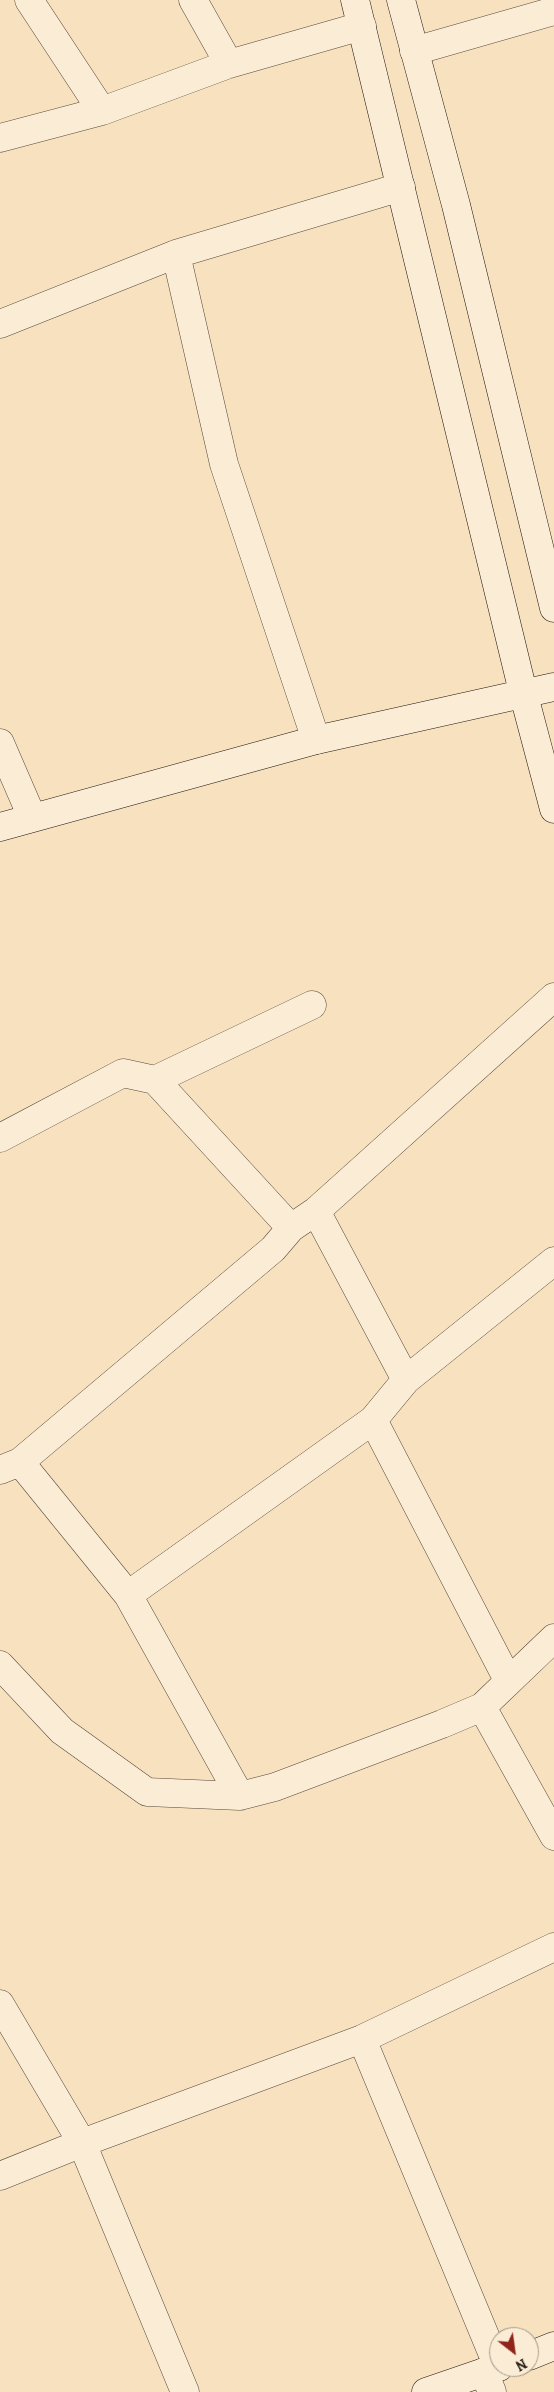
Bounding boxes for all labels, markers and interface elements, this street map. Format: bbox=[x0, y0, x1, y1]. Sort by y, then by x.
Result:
north arrow bbox=[489, 2327, 539, 2377]
text: N bbox=[512, 2354, 530, 2375]

